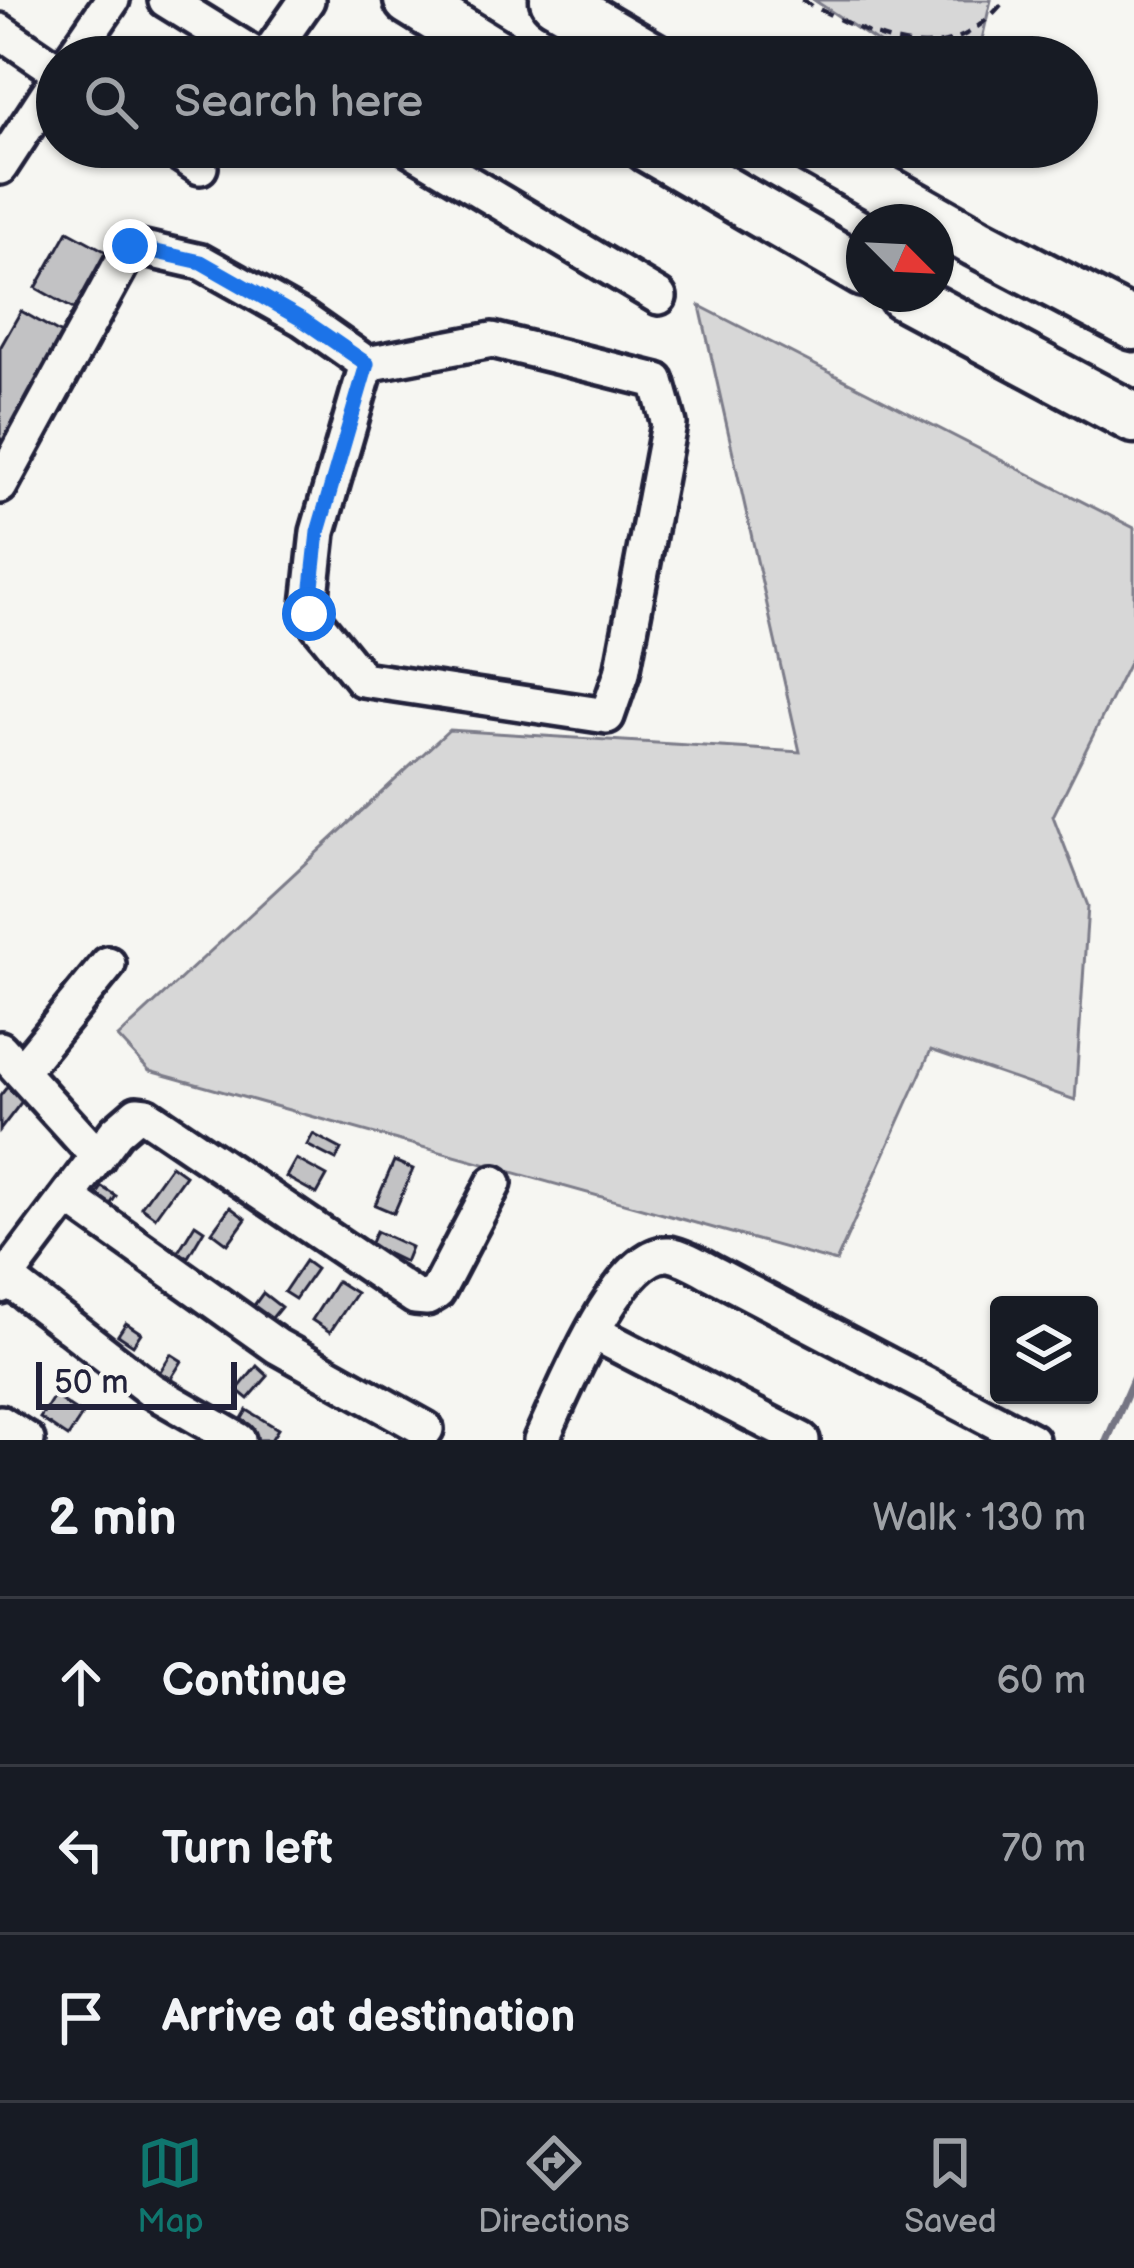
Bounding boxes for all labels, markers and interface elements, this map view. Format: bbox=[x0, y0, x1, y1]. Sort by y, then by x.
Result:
search box bbox=[36, 36, 1098, 168]
icon: search bbox=[78, 69, 144, 135]
text: Search here bbox=[174, 75, 423, 130]
north arrow bbox=[846, 204, 954, 312]
route end bbox=[103, 219, 157, 273]
route start bbox=[282, 587, 336, 641]
map controls bbox=[990, 1296, 1098, 1404]
button: layers bbox=[990, 1296, 1098, 1404]
scale bar bbox=[36, 1356, 237, 1409]
text: 50 m bbox=[54, 1363, 129, 1403]
text: 2 min bbox=[48, 1488, 177, 1549]
text: Walk · 130 m bbox=[873, 1495, 1086, 1542]
icon: ahead bbox=[48, 1649, 114, 1715]
text: Continue bbox=[162, 1654, 347, 1709]
text: 60 m bbox=[996, 1658, 1086, 1705]
icon: left bbox=[48, 1817, 114, 1883]
text: Turn left bbox=[162, 1822, 333, 1877]
text: 70 m bbox=[1001, 1826, 1086, 1873]
icon: arrive bbox=[48, 1985, 114, 2051]
text: Arrive at destination bbox=[162, 1990, 575, 2045]
tab: Map bbox=[137, 2130, 204, 2242]
tab: Directions bbox=[478, 2130, 630, 2242]
tab: Saved bbox=[904, 2130, 997, 2242]

